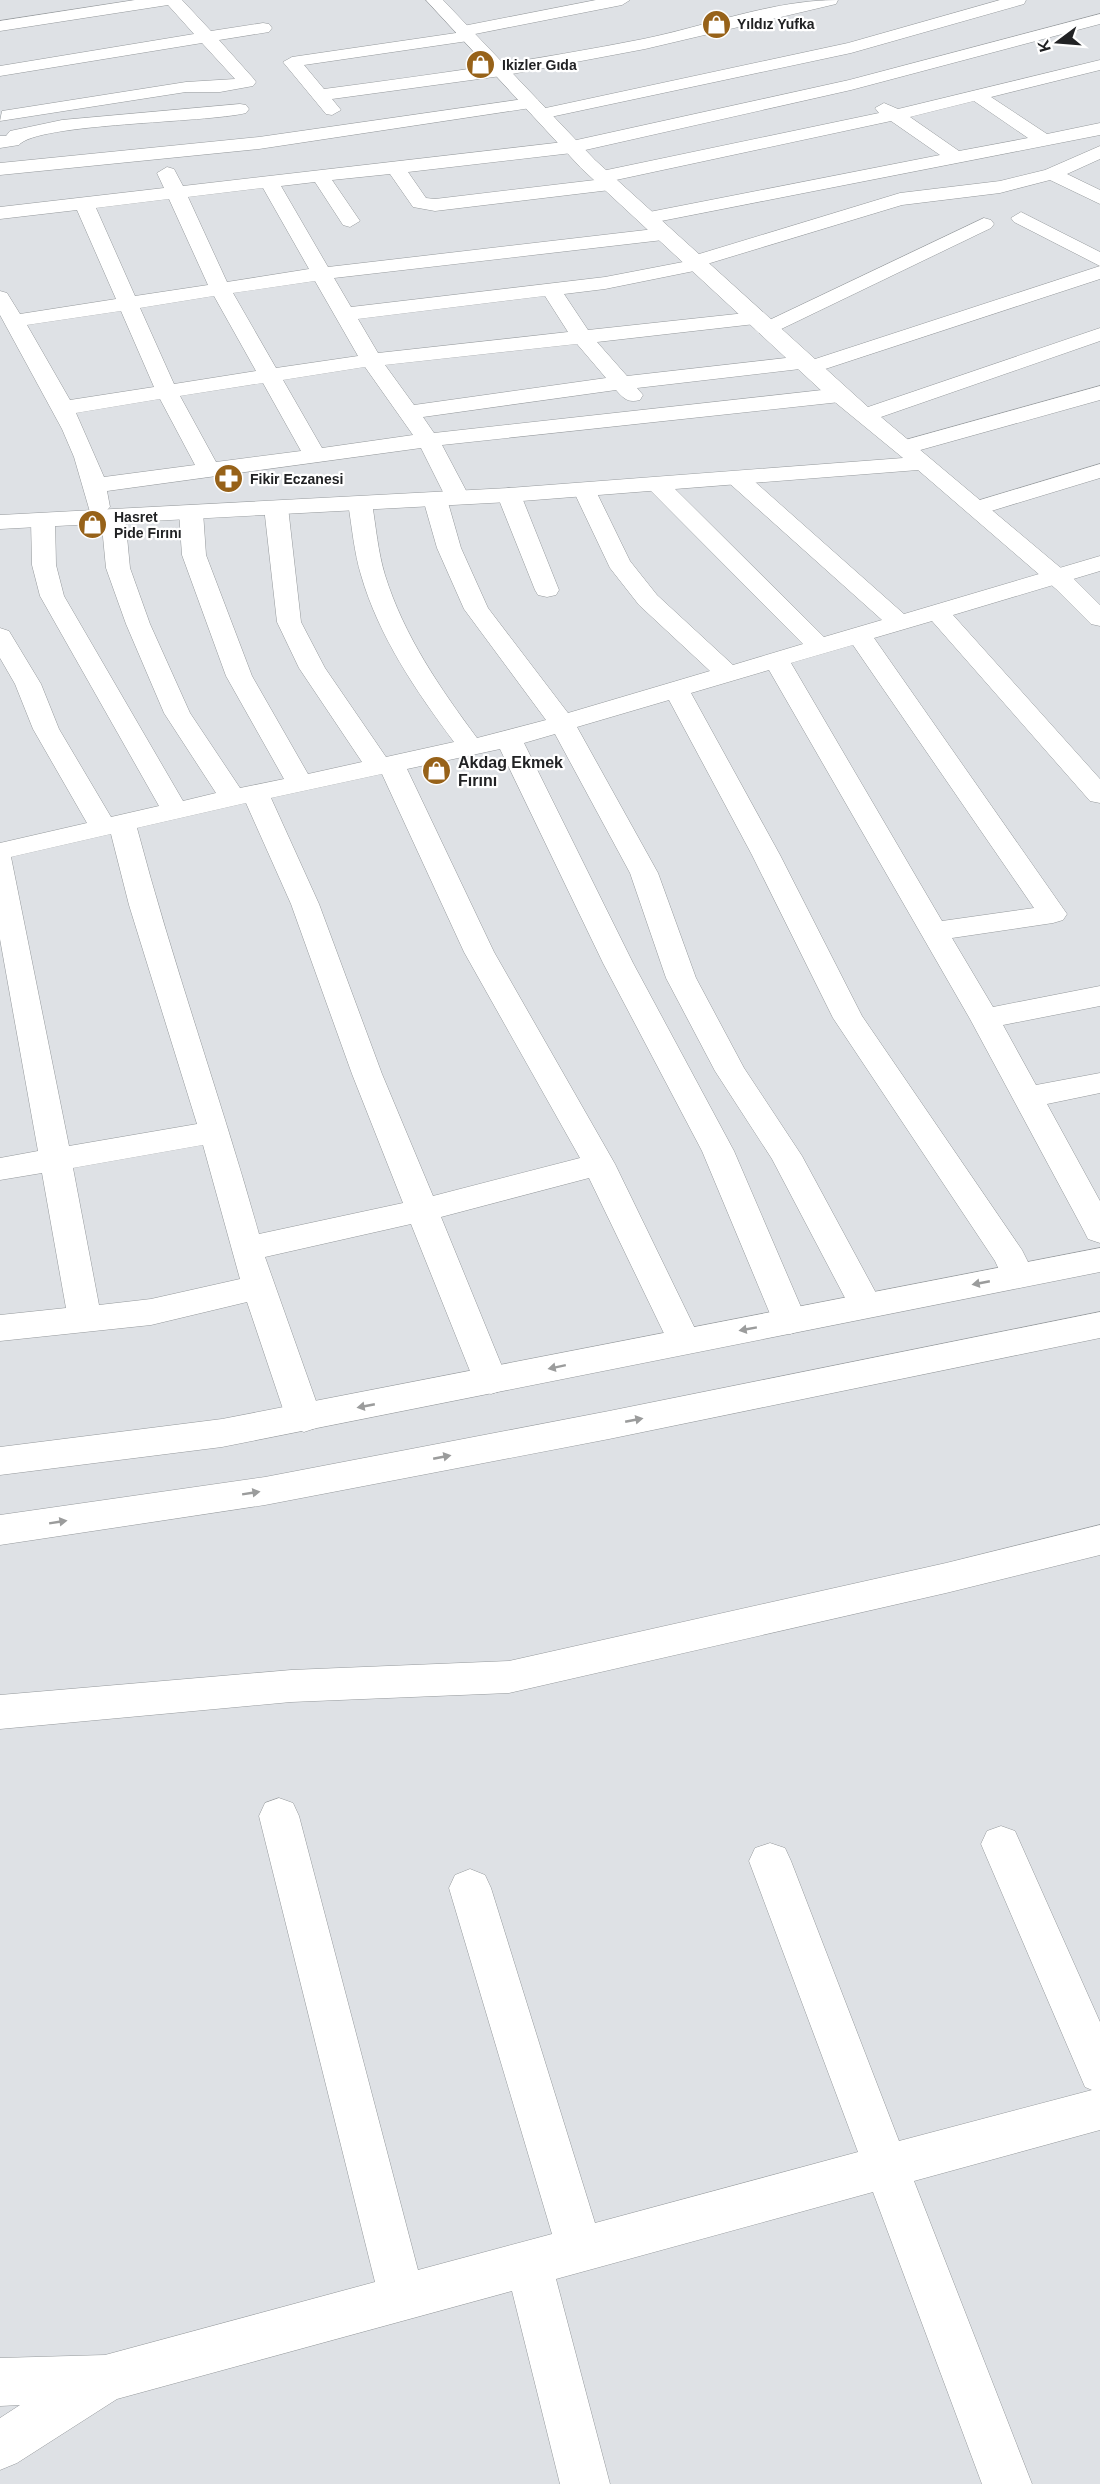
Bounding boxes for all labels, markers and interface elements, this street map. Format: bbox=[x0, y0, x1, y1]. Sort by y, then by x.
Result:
shop icon: Yıldız Yufka bbox=[700, 8, 732, 40]
north arrow bbox=[1028, 12, 1088, 72]
place label: Yıldız Yufka bbox=[737, 16, 815, 32]
text: K bbox=[1034, 38, 1054, 54]
shop icon: Ikizler Gıda bbox=[465, 49, 497, 81]
place label: Ikizler Gıda bbox=[502, 57, 577, 73]
pharmacy icon: Fikir Eczanesi bbox=[213, 463, 245, 495]
place label: Fikir Eczanesi bbox=[250, 471, 343, 487]
shop icon: Hasret Pide Fırını bbox=[77, 509, 109, 541]
place label: Hasret Pide Fırını bbox=[114, 509, 182, 541]
place label: Akdag Ekmek Fırını bbox=[458, 754, 563, 789]
shop icon: Akdag Ekmek Fırını bbox=[421, 755, 453, 787]
one-way arrow bbox=[971, 1279, 990, 1288]
one-way arrow bbox=[738, 1325, 757, 1334]
one-way arrow bbox=[547, 1363, 566, 1372]
one-way arrow bbox=[356, 1402, 375, 1411]
one-way arrow bbox=[625, 1415, 644, 1424]
one-way arrow bbox=[433, 1452, 452, 1461]
one-way arrow bbox=[241, 1488, 260, 1497]
one-way arrow bbox=[49, 1518, 68, 1527]

